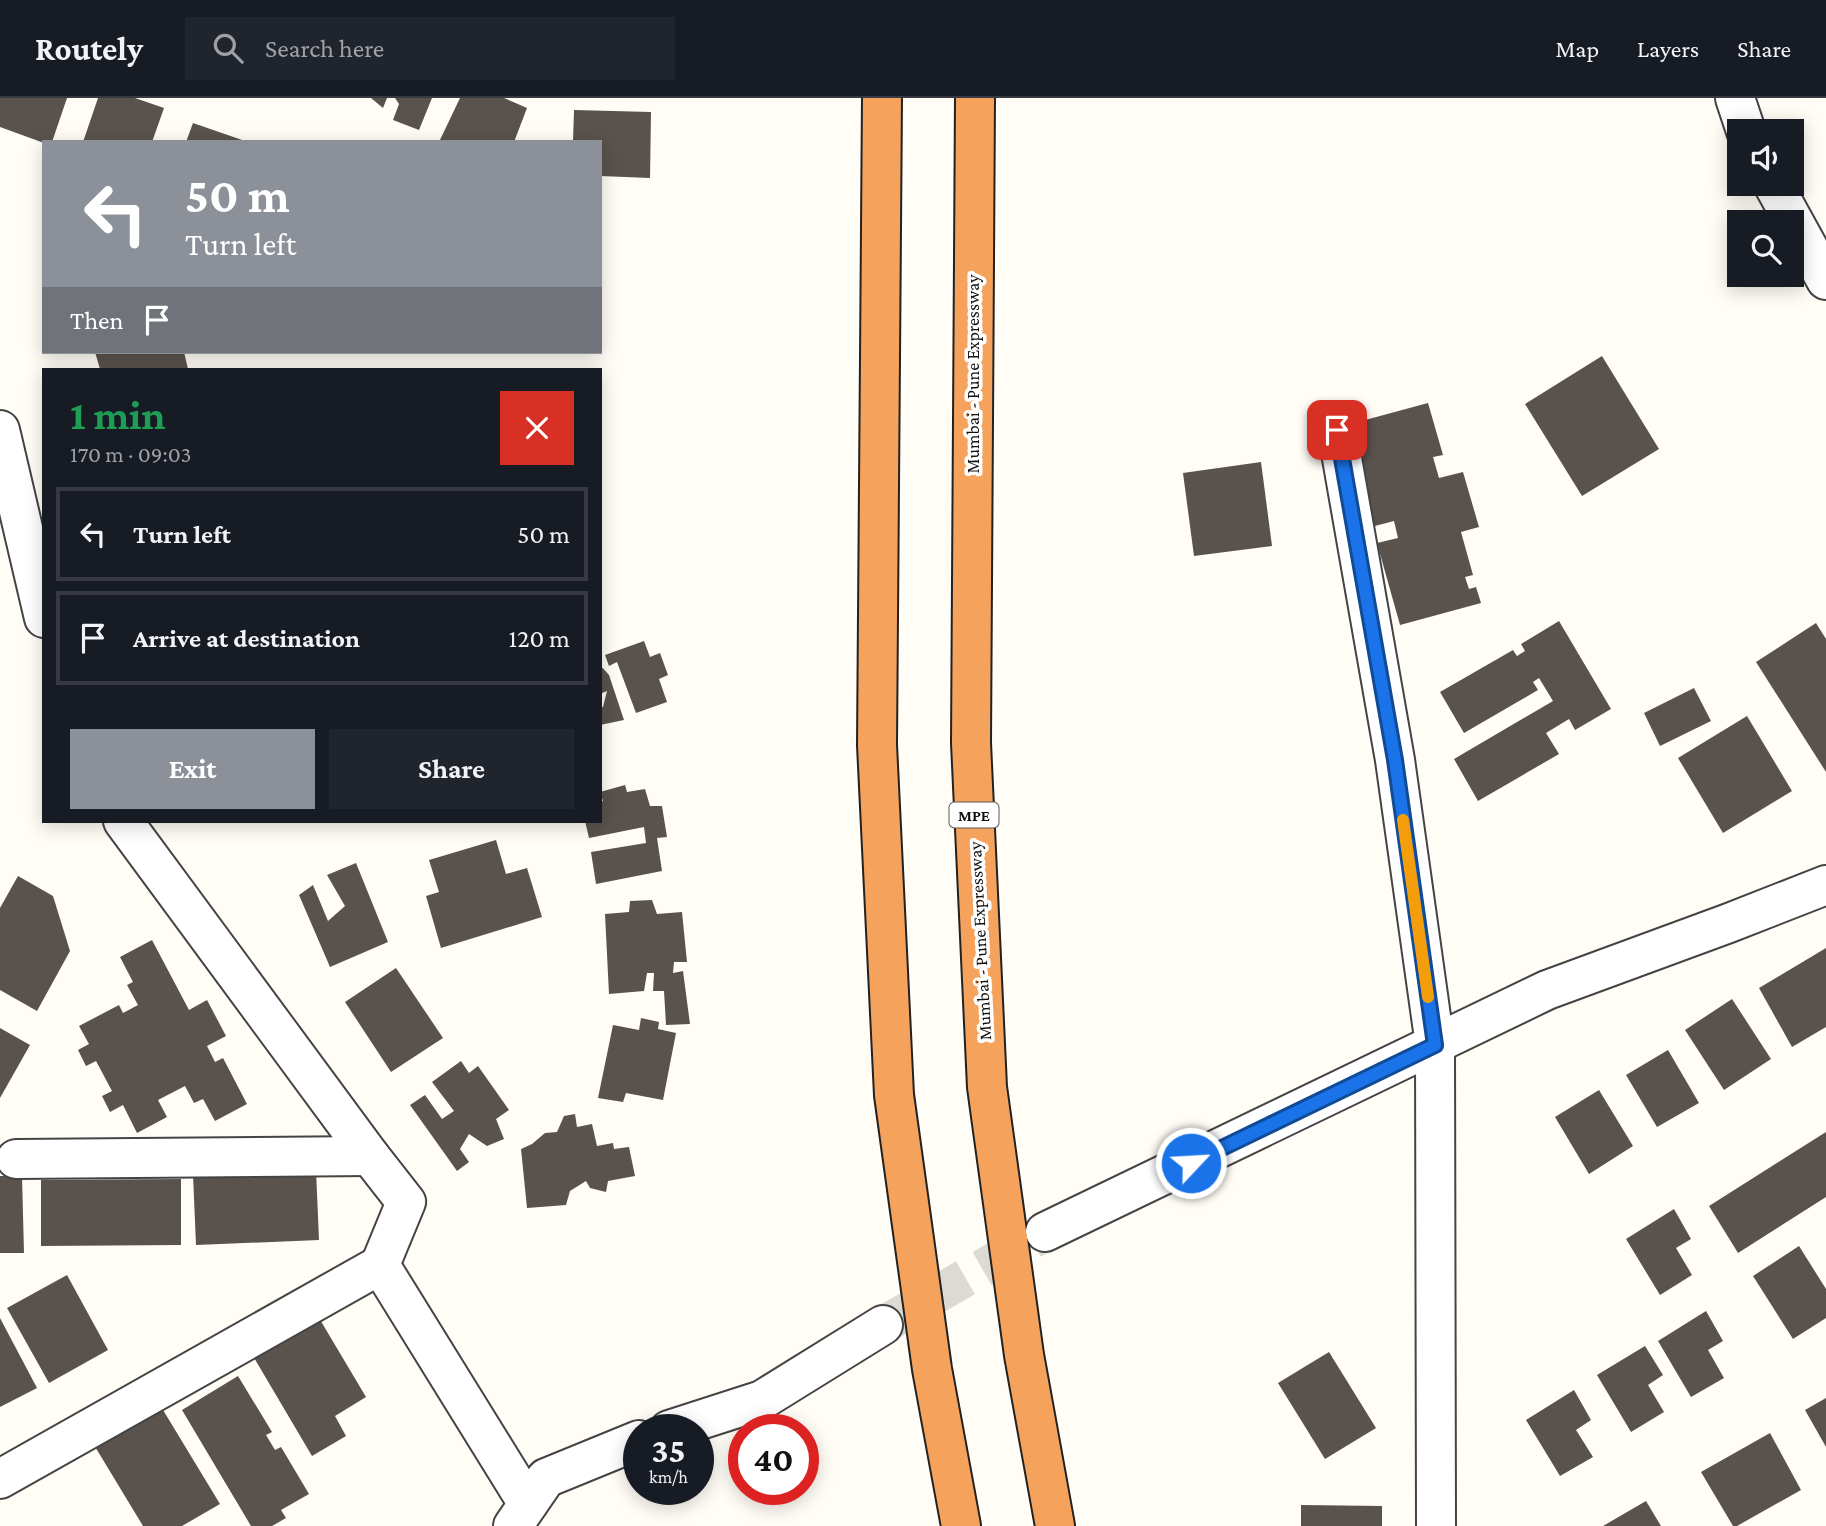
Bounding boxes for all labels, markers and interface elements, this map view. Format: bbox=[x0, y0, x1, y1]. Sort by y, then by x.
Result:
search box bbox=[185, 17, 675, 80]
icon: search bbox=[209, 29, 247, 67]
text: Routely bbox=[35, 30, 143, 67]
text: Search here bbox=[265, 34, 384, 63]
text: Map bbox=[1555, 35, 1599, 62]
text: Layers bbox=[1637, 35, 1699, 62]
text: Share bbox=[1737, 35, 1791, 62]
map controls bbox=[1727, 119, 1804, 287]
button: sound bbox=[1727, 119, 1804, 196]
icon: left bbox=[70, 168, 161, 259]
text: 50 m bbox=[185, 168, 290, 223]
button: search bbox=[1727, 210, 1804, 287]
text: Turn left bbox=[185, 226, 296, 262]
street label: Mumbai - Pune Expressway bbox=[963, 274, 983, 474]
icon: arrive bbox=[138, 301, 176, 339]
text: Then bbox=[70, 306, 124, 335]
text: 1 min bbox=[70, 391, 166, 438]
button: close bbox=[500, 391, 574, 465]
pin bbox=[1307, 400, 1367, 460]
icon: arrive bbox=[1318, 411, 1356, 449]
text: 170 m · 09:03 bbox=[70, 441, 192, 467]
icon: left bbox=[74, 515, 112, 553]
text: Turn left bbox=[133, 520, 231, 549]
text: 50 m bbox=[517, 520, 570, 549]
icon: arrive bbox=[74, 619, 112, 657]
text: Arrive at destination bbox=[133, 624, 360, 653]
text: 120 m bbox=[509, 624, 570, 653]
button: Exit bbox=[70, 729, 315, 809]
button: Share bbox=[329, 729, 574, 809]
road number: MPE bbox=[950, 802, 998, 828]
street label: Mumbai - Pune Expressway bbox=[965, 840, 995, 1041]
position arrow bbox=[1154, 1126, 1228, 1200]
speed limit sign: 40 bbox=[728, 1414, 819, 1505]
text: 35 bbox=[651, 1431, 686, 1470]
text: km/h bbox=[649, 1467, 688, 1487]

